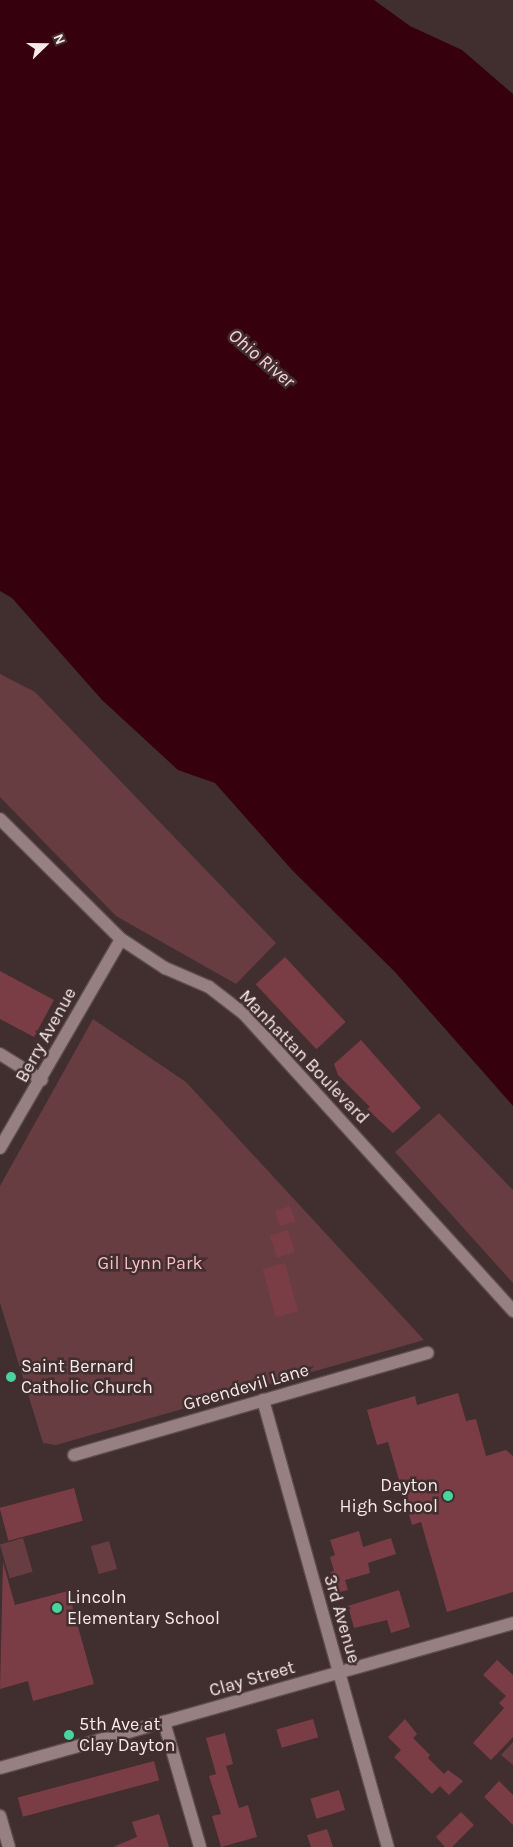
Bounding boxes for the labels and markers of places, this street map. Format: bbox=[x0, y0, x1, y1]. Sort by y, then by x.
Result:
place label: Saint Bernard Catholic Church bbox=[21, 1356, 153, 1398]
marker: Saint Bernard Catholic Church bbox=[5, 1371, 17, 1383]
place label: Dayton High School bbox=[340, 1475, 438, 1518]
marker: Dayton High School bbox=[442, 1490, 454, 1502]
place label: Lincoln Elementary School bbox=[67, 1587, 220, 1630]
marker: Lincoln Elementary School bbox=[51, 1602, 63, 1614]
place label: 5th Ave at Clay Dayton bbox=[79, 1714, 175, 1756]
marker: 5th Ave at Clay Dayton bbox=[63, 1729, 75, 1741]

